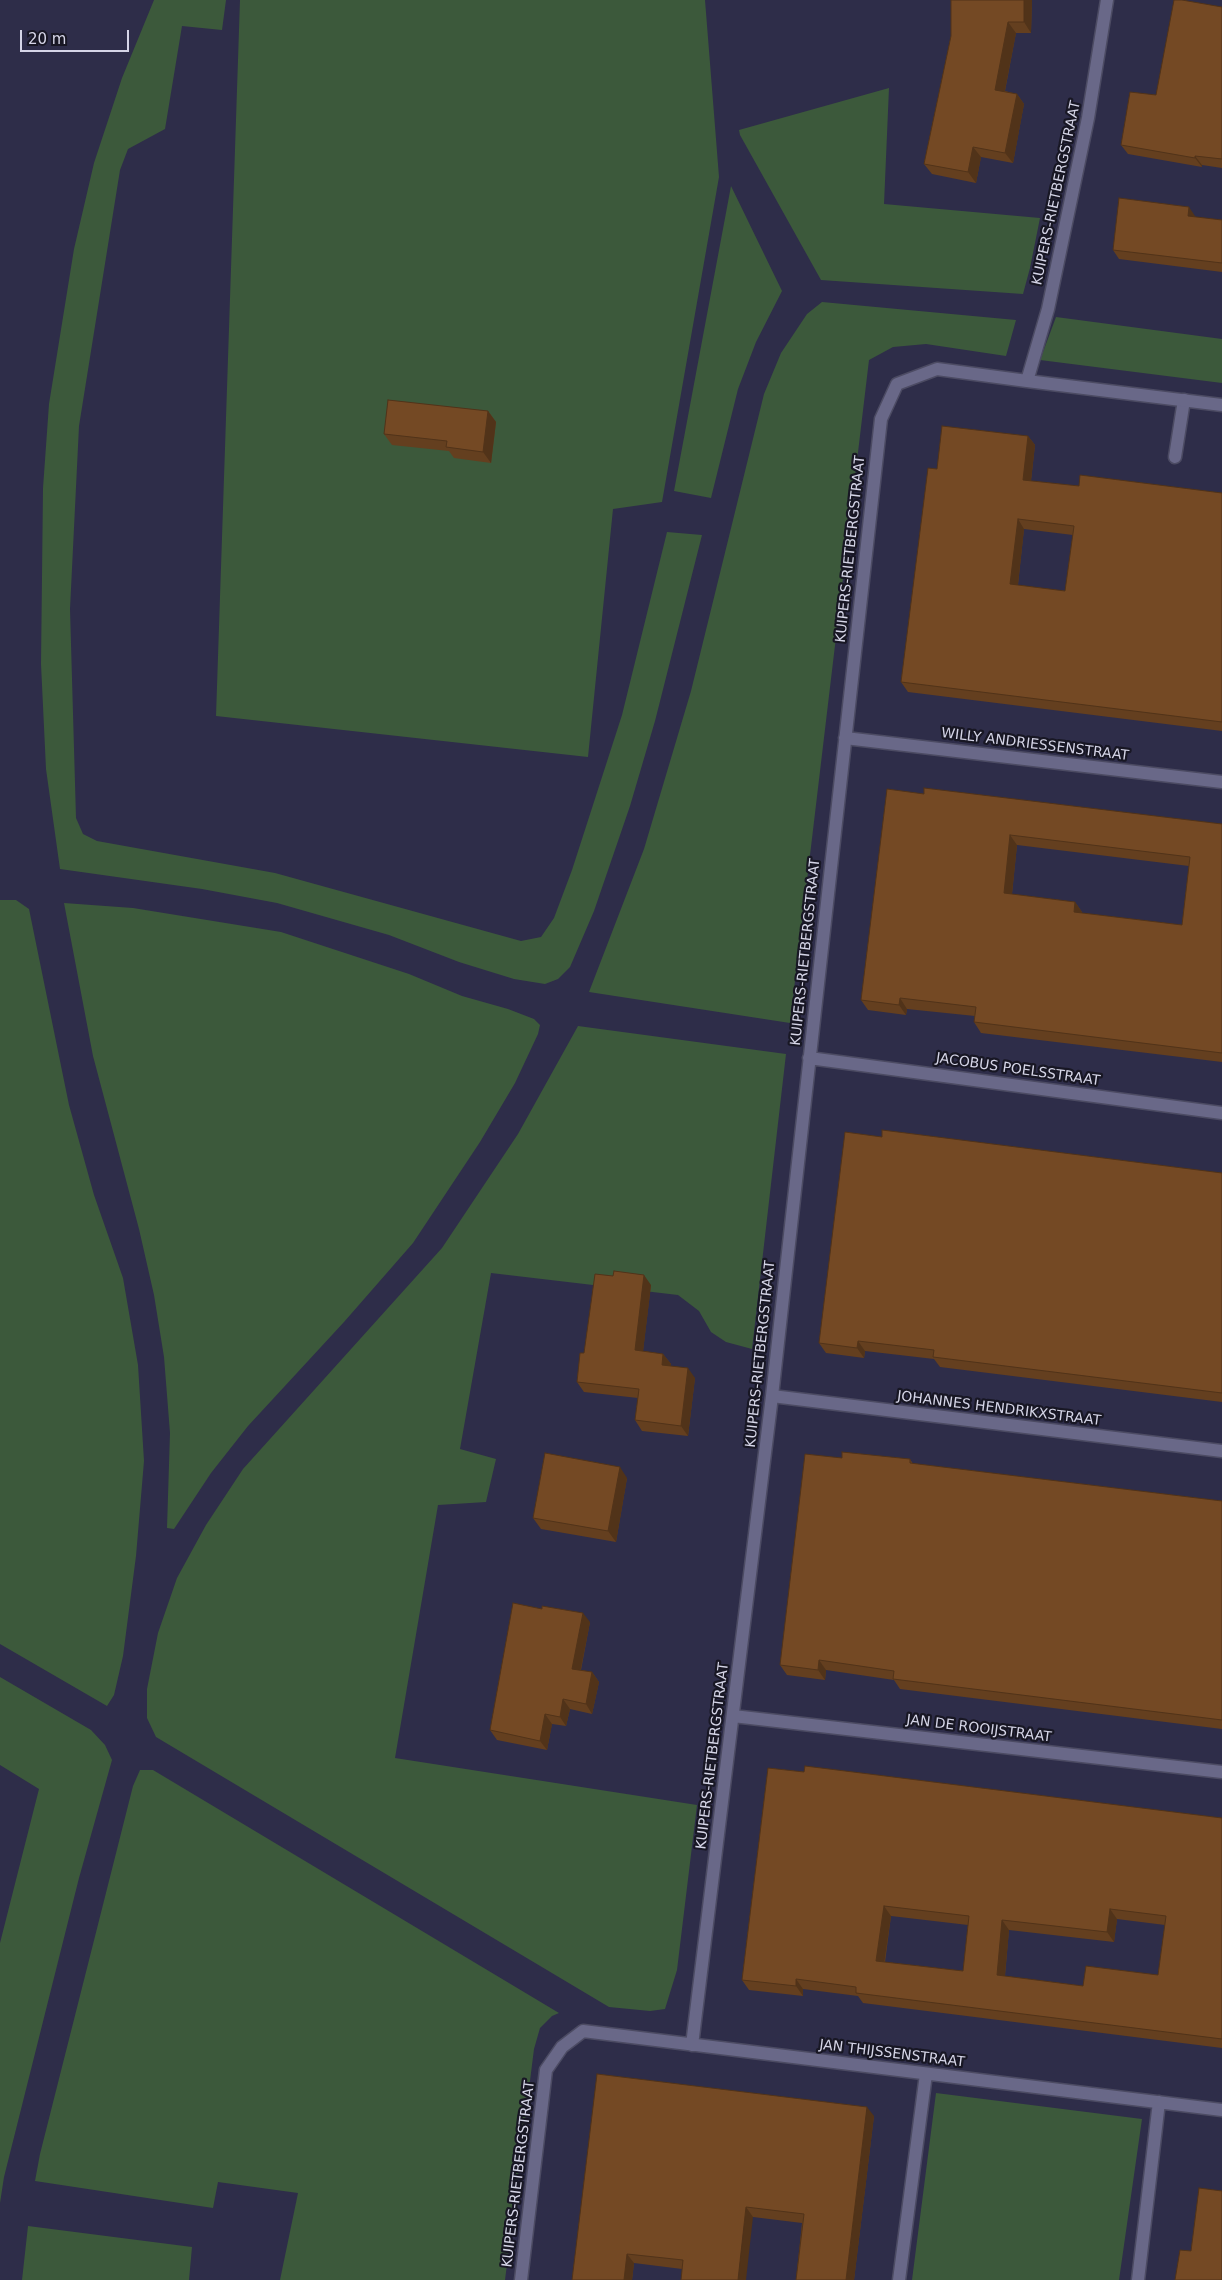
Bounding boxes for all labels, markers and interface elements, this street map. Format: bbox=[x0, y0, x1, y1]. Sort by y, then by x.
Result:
scale bar bbox=[22, 20, 131, 52]
text: 20 m bbox=[28, 30, 66, 48]
street label: KUIPERS-RIETBERGSTRAAT bbox=[1029, 99, 1085, 287]
street label: KUIPERS-RIETBERGSTRAAT bbox=[833, 455, 869, 643]
street label: WILLY ANDRIESSENSTRAAT bbox=[940, 725, 1130, 765]
street label: KUIPERS-RIETBERGSTRAAT bbox=[788, 858, 824, 1046]
street label: JACOBUS POELSSTRAAT bbox=[935, 1050, 1101, 1090]
street label: KUIPERS-RIETBERGSTRAAT bbox=[743, 1260, 779, 1448]
street label: JOHANNES HENDRIKXSTRAAT bbox=[896, 1388, 1102, 1430]
street label: KUIPERS-RIETBERGSTRAAT bbox=[693, 1662, 733, 1850]
street label: JAN DE ROOIJSTRAAT bbox=[905, 1712, 1053, 1746]
street label: JAN THIJSSENSTRAAT bbox=[818, 2037, 966, 2071]
street label: KUIPERS-RIETBERGSTRAAT bbox=[499, 2080, 539, 2268]

